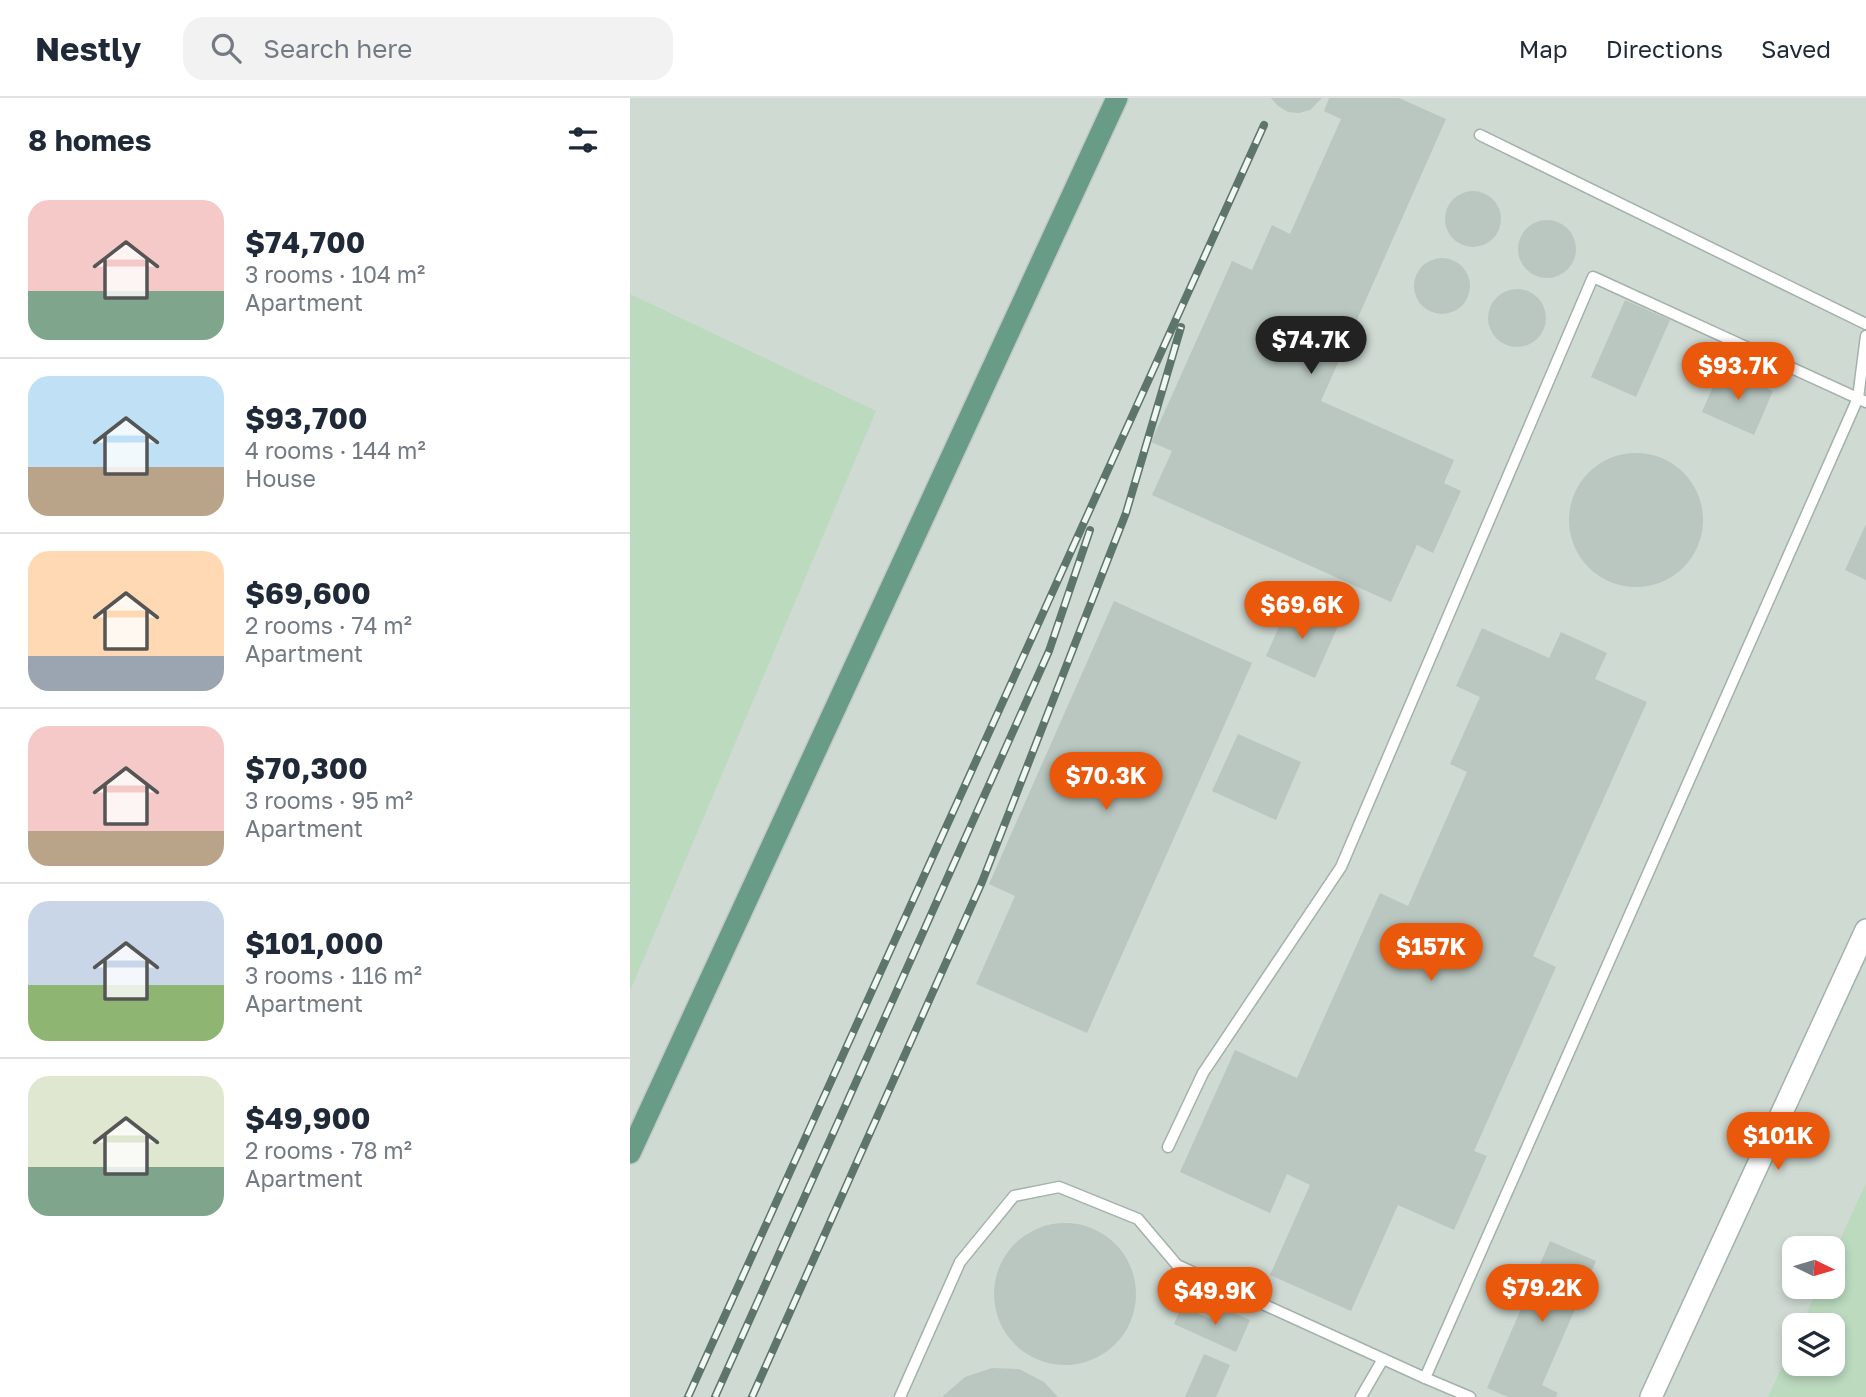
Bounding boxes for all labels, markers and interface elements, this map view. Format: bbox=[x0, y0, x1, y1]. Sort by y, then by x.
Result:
search box bbox=[183, 17, 673, 80]
text: Nestly bbox=[35, 29, 141, 68]
icon: search bbox=[207, 29, 245, 67]
text: Search here bbox=[263, 33, 412, 64]
text: Map bbox=[1519, 34, 1568, 63]
text: Directions bbox=[1606, 34, 1723, 63]
text: Saved bbox=[1761, 34, 1831, 63]
icon: filters bbox=[564, 121, 602, 159]
text: 8 homes bbox=[28, 122, 152, 158]
text: $74,700 bbox=[245, 224, 365, 260]
icon: home bbox=[84, 228, 168, 312]
text: 3 rooms · 104 m² bbox=[245, 260, 425, 288]
text: Apartment bbox=[245, 288, 363, 316]
pin: $74.7K bbox=[1254, 316, 1368, 376]
text: $74.7K bbox=[1272, 325, 1350, 353]
pin: $93.7K bbox=[1681, 342, 1795, 402]
text: $93.7K bbox=[1698, 351, 1778, 379]
text: $93,700 bbox=[245, 400, 367, 436]
icon: home bbox=[84, 404, 168, 488]
text: 4 rooms · 144 m² bbox=[245, 436, 426, 464]
text: House bbox=[245, 464, 316, 492]
text: $69,600 bbox=[245, 575, 371, 611]
icon: home bbox=[84, 579, 168, 663]
pin: $69.6K bbox=[1245, 582, 1359, 641]
text: $69.6K bbox=[1260, 590, 1344, 618]
text: 2 rooms · 74 m² bbox=[245, 611, 412, 639]
text: Apartment bbox=[245, 639, 363, 667]
text: $70,300 bbox=[245, 750, 368, 786]
pin: $70.3K bbox=[1049, 752, 1163, 812]
icon: home bbox=[84, 754, 168, 838]
text: $70.3K bbox=[1066, 761, 1146, 789]
text: 3 rooms · 95 m² bbox=[245, 786, 413, 814]
text: Apartment bbox=[245, 814, 363, 842]
pin: $157K bbox=[1382, 924, 1480, 983]
text: $101,000 bbox=[245, 925, 384, 961]
icon: home bbox=[84, 929, 168, 1013]
text: $157K bbox=[1396, 932, 1466, 960]
text: 3 rooms · 116 m² bbox=[245, 961, 422, 989]
text: Apartment bbox=[245, 989, 363, 1017]
text: $49,900 bbox=[245, 1100, 371, 1136]
icon: home bbox=[84, 1104, 168, 1188]
pin: $101K bbox=[1729, 1112, 1827, 1172]
text: $101K bbox=[1743, 1121, 1813, 1149]
text: 2 rooms · 78 m² bbox=[245, 1136, 412, 1164]
text: Apartment bbox=[245, 1164, 363, 1192]
north arrow bbox=[1782, 1236, 1844, 1298]
map controls bbox=[1782, 1236, 1845, 1376]
pin: $79.2K bbox=[1485, 1264, 1599, 1324]
pin: $49.9K bbox=[1158, 1268, 1272, 1327]
text: $79.2K bbox=[1502, 1273, 1582, 1301]
text: $49.9K bbox=[1173, 1276, 1257, 1304]
button: layers bbox=[1782, 1313, 1845, 1376]

